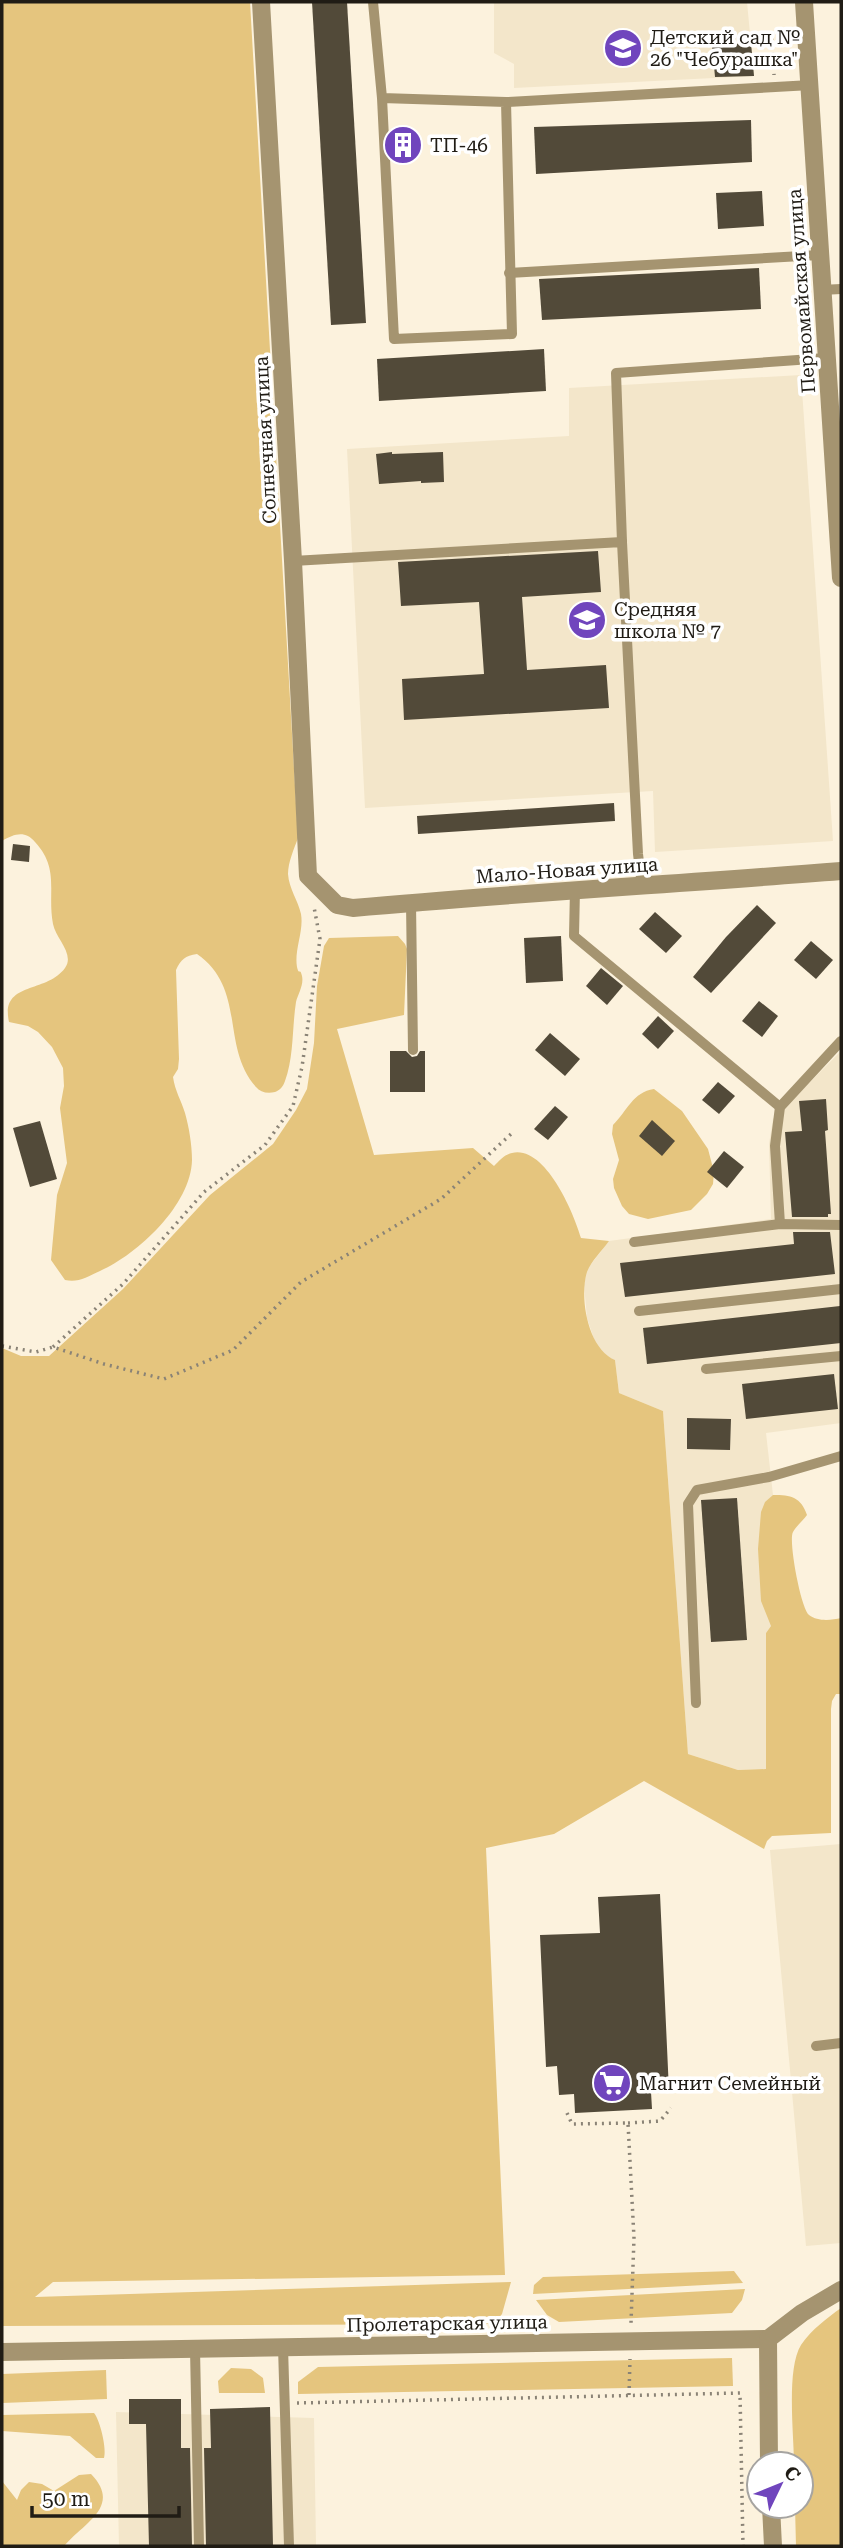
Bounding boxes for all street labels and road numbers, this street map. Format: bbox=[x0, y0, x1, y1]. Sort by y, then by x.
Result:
street label: Первомайская улица bbox=[783, 187, 820, 394]
street label: Солнечная улица bbox=[250, 355, 281, 524]
street label: Мало-Новая улица bbox=[475, 853, 660, 888]
street label: Пролетарская улица bbox=[346, 2310, 549, 2337]

